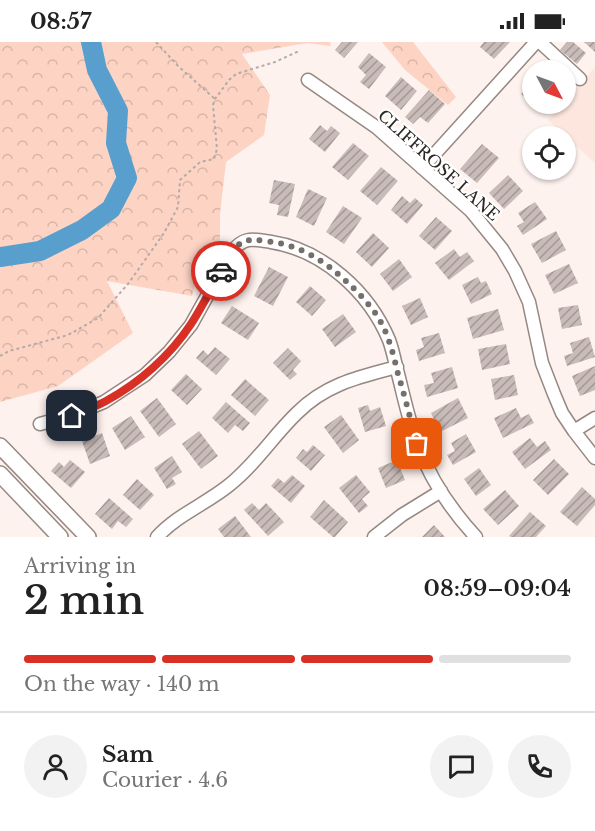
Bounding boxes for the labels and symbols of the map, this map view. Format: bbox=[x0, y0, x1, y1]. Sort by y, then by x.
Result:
north arrow bbox=[522, 60, 576, 114]
street label: CLIFFROSE LANE bbox=[374, 105, 504, 225]
courier bbox=[191, 241, 251, 301]
pin bbox=[46, 390, 97, 441]
pin bbox=[391, 418, 442, 469]

